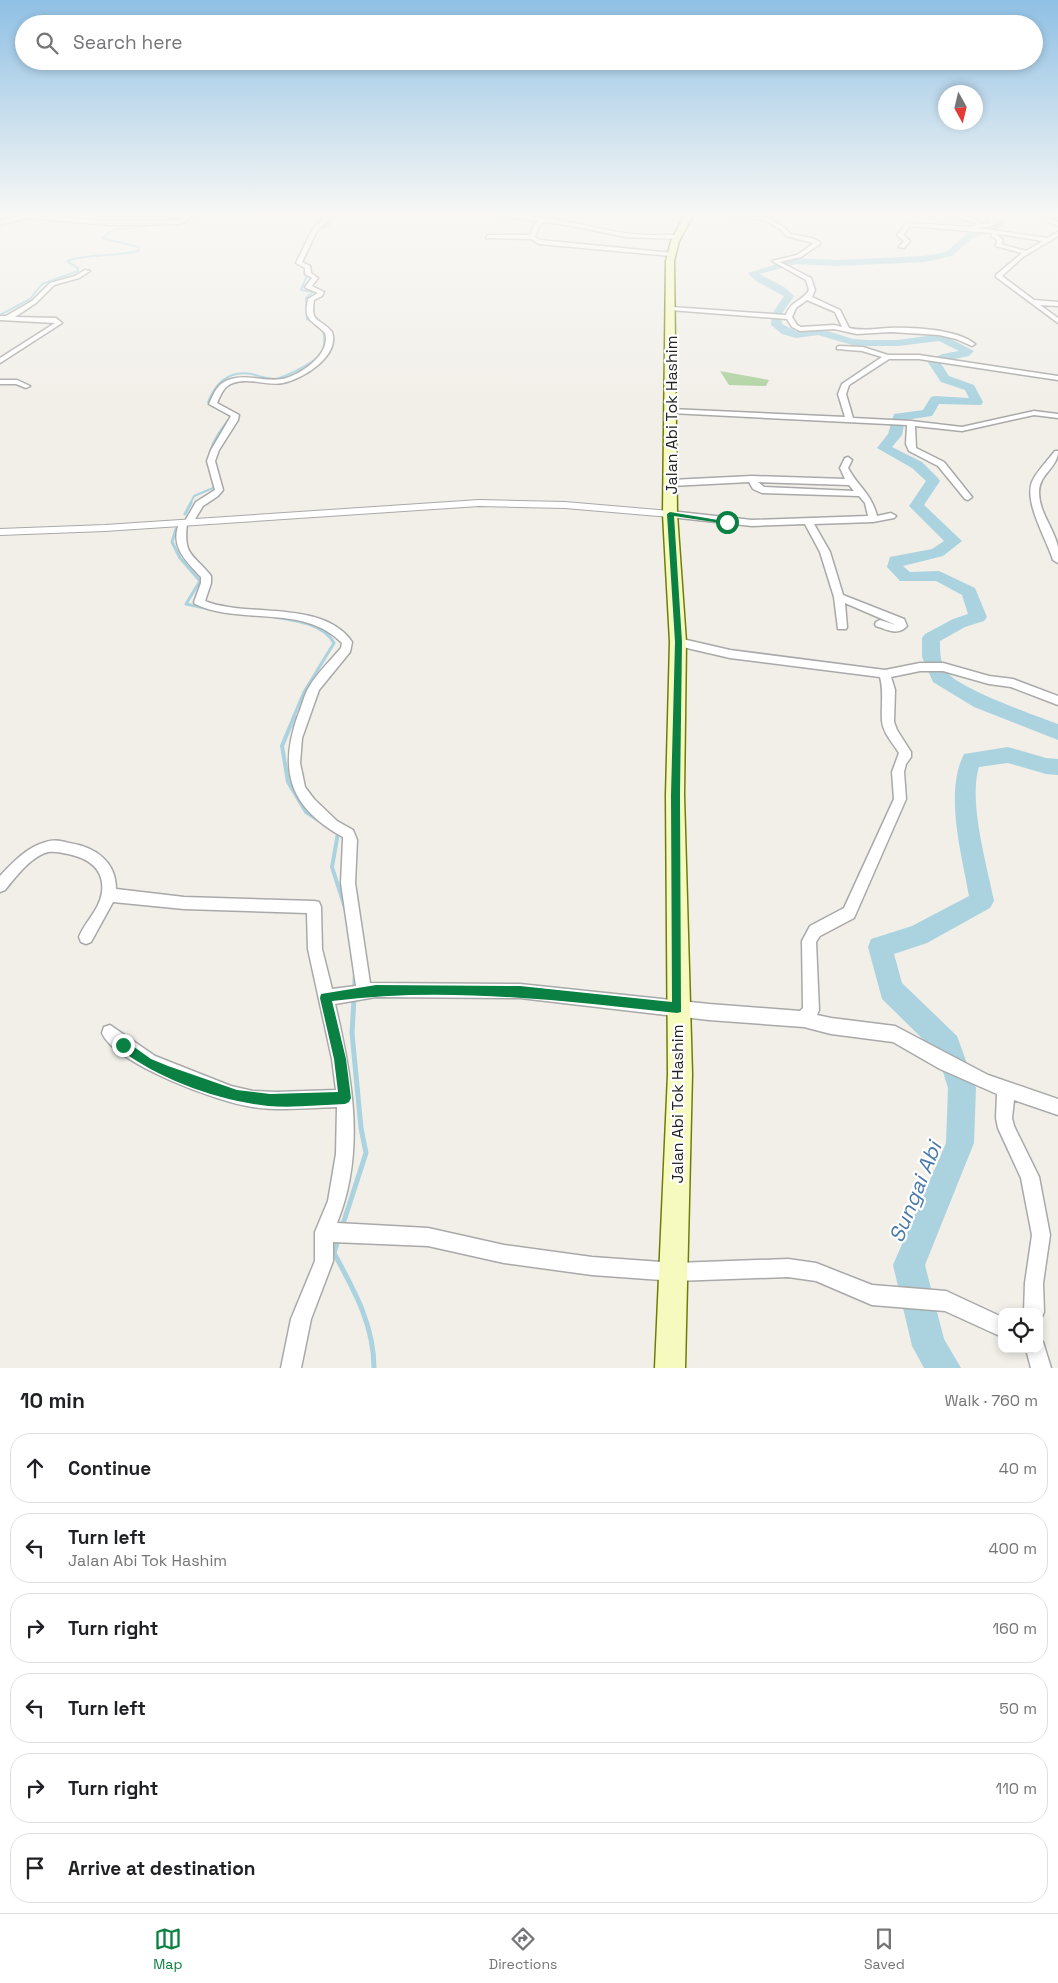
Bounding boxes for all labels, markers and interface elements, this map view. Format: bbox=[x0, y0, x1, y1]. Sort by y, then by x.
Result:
search box bbox=[15, 15, 1043, 70]
icon: search bbox=[33, 29, 61, 57]
text: Search here bbox=[73, 30, 183, 55]
north arrow bbox=[938, 85, 983, 130]
street label: Jalan Abi Tok Hashim bbox=[661, 335, 682, 495]
route start bbox=[716, 511, 739, 534]
street label: Jalan Abi Tok Hashim bbox=[667, 1024, 688, 1184]
route end bbox=[112, 1034, 135, 1057]
water label: Sungai Abi bbox=[883, 1135, 948, 1246]
map controls bbox=[998, 1308, 1043, 1353]
button: locate bbox=[998, 1308, 1043, 1353]
text: 10 min bbox=[20, 1387, 85, 1414]
text: Walk · 760 m bbox=[944, 1390, 1038, 1411]
icon: ahead bbox=[21, 1454, 49, 1482]
text: Continue bbox=[68, 1456, 151, 1481]
text: 40 m bbox=[999, 1458, 1037, 1479]
text: Turn left bbox=[68, 1525, 146, 1550]
icon: left bbox=[21, 1534, 49, 1562]
text: 400 m bbox=[989, 1538, 1037, 1559]
text: Jalan Abi Tok Hashim bbox=[68, 1550, 227, 1571]
icon: right bbox=[21, 1614, 49, 1642]
text: Turn right bbox=[68, 1616, 158, 1641]
text: 160 m bbox=[992, 1618, 1037, 1639]
icon: left bbox=[21, 1694, 49, 1722]
text: Turn left bbox=[68, 1696, 146, 1721]
text: 50 m bbox=[999, 1698, 1037, 1719]
icon: right bbox=[21, 1774, 49, 1802]
text: Turn right bbox=[68, 1776, 158, 1801]
text: 110 m bbox=[995, 1778, 1037, 1799]
icon: arrive bbox=[21, 1854, 49, 1882]
text: Arrive at destination bbox=[68, 1856, 256, 1881]
tab: Map bbox=[153, 1925, 182, 1973]
tab: Directions bbox=[489, 1925, 557, 1973]
tab: Saved bbox=[864, 1925, 905, 1973]

